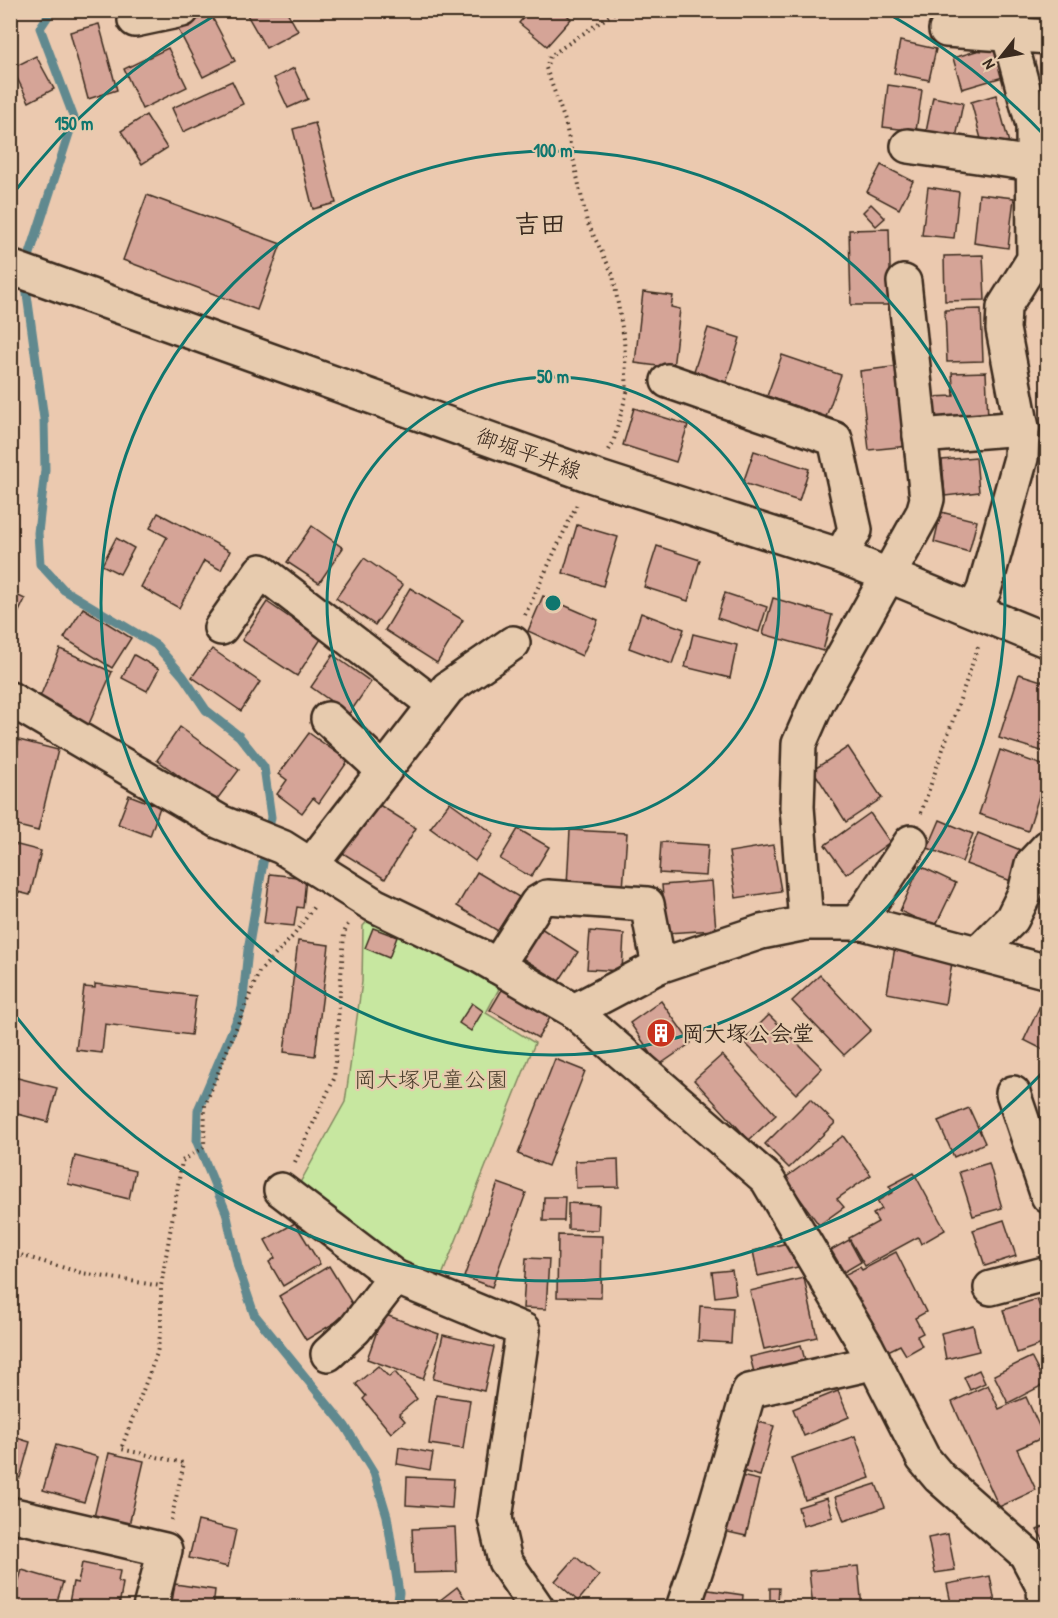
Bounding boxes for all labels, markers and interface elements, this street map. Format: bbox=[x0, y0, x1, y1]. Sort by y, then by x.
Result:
north arrow bbox=[971, 27, 1031, 87]
text: N bbox=[976, 55, 1000, 74]
text: 150 m bbox=[55, 111, 93, 136]
text: 100 m bbox=[533, 138, 573, 163]
district label: 吉田 bbox=[514, 206, 566, 241]
text: 50 m bbox=[537, 364, 569, 389]
street label: 御堀平井線 bbox=[472, 420, 586, 486]
centre of rings bbox=[543, 593, 563, 613]
building icon: 岡大塚公会堂 bbox=[645, 1017, 677, 1049]
place label: 岡大塚公会堂 bbox=[682, 1018, 814, 1048]
park label: 岡大塚児童公園 bbox=[354, 1064, 508, 1094]

